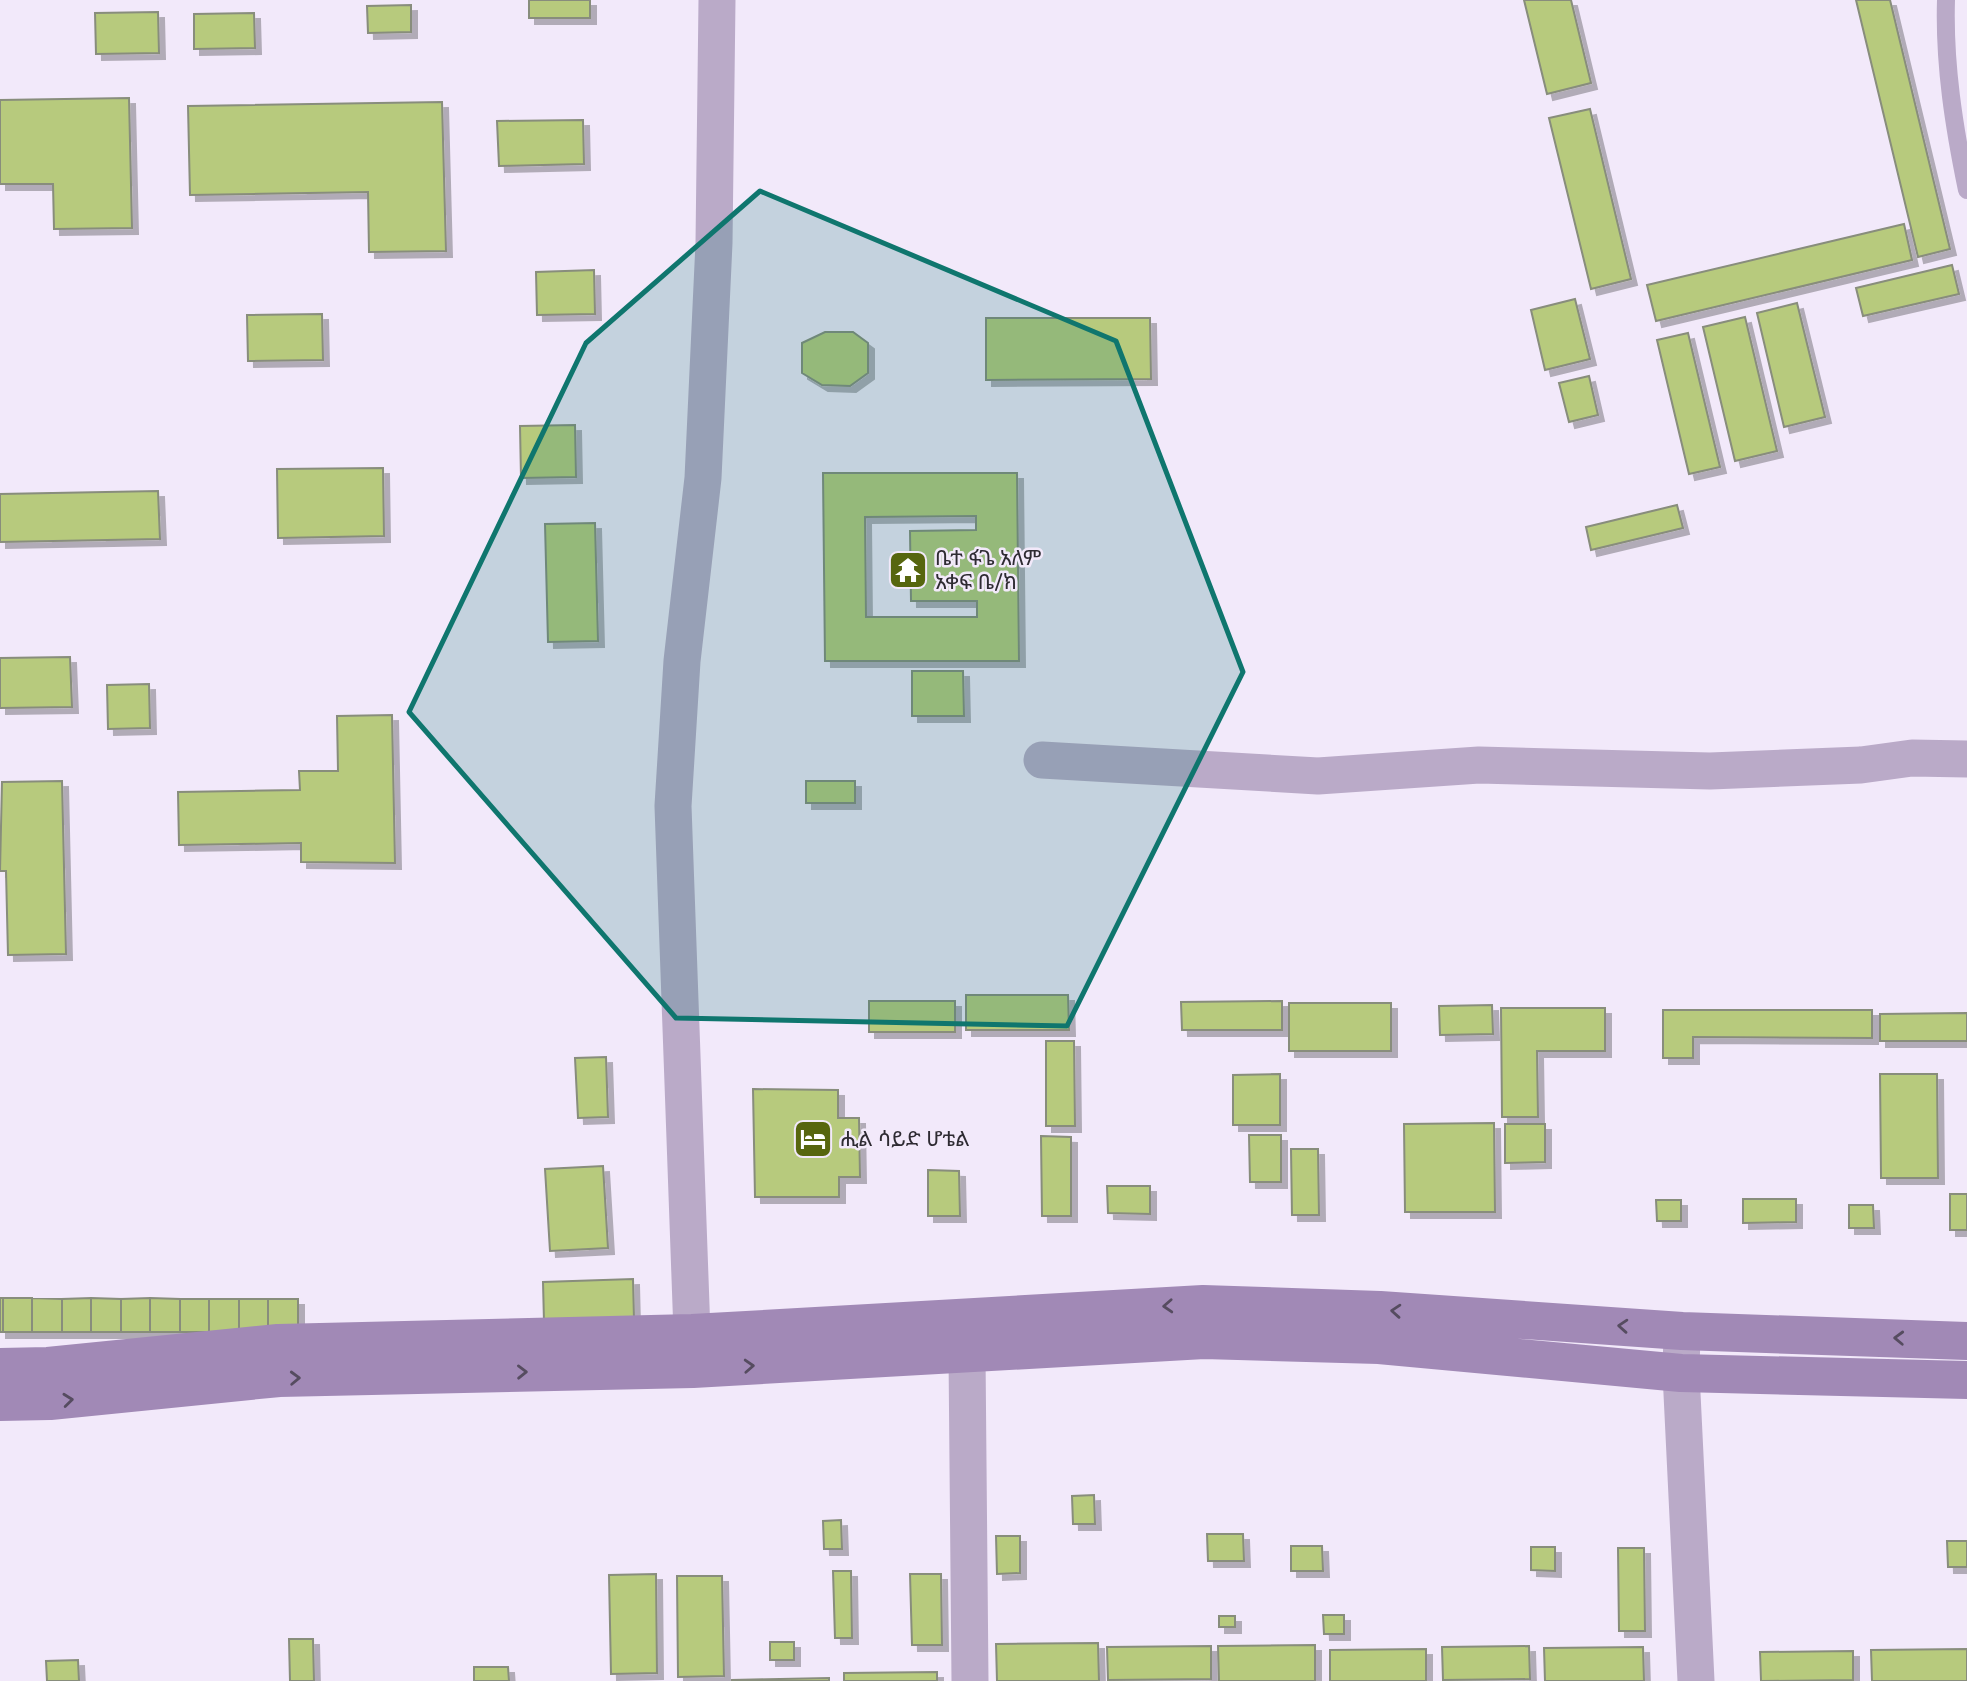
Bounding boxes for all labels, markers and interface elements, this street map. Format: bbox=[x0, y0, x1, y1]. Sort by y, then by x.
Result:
place label: ቤተ ፋጌ አለም አቀፍ ቤ/ክ bbox=[935, 546, 1041, 595]
temple icon: ቤተ ፋጌ አለም አቀፍ ቤ/ክ bbox=[887, 549, 929, 591]
hotel icon: ሒል ሳይድ ሆቴል bbox=[792, 1118, 834, 1160]
place label: ሒል ሳይድ ሆቴል bbox=[840, 1127, 970, 1152]
one-way arrow bbox=[1163, 1298, 1174, 1313]
one-way arrow bbox=[1390, 1304, 1401, 1319]
one-way arrow bbox=[1617, 1319, 1628, 1334]
one-way arrow bbox=[1893, 1331, 1904, 1346]
one-way arrow bbox=[744, 1359, 755, 1374]
one-way arrow bbox=[517, 1364, 528, 1379]
one-way arrow bbox=[289, 1370, 300, 1385]
one-way arrow bbox=[62, 1392, 74, 1407]

